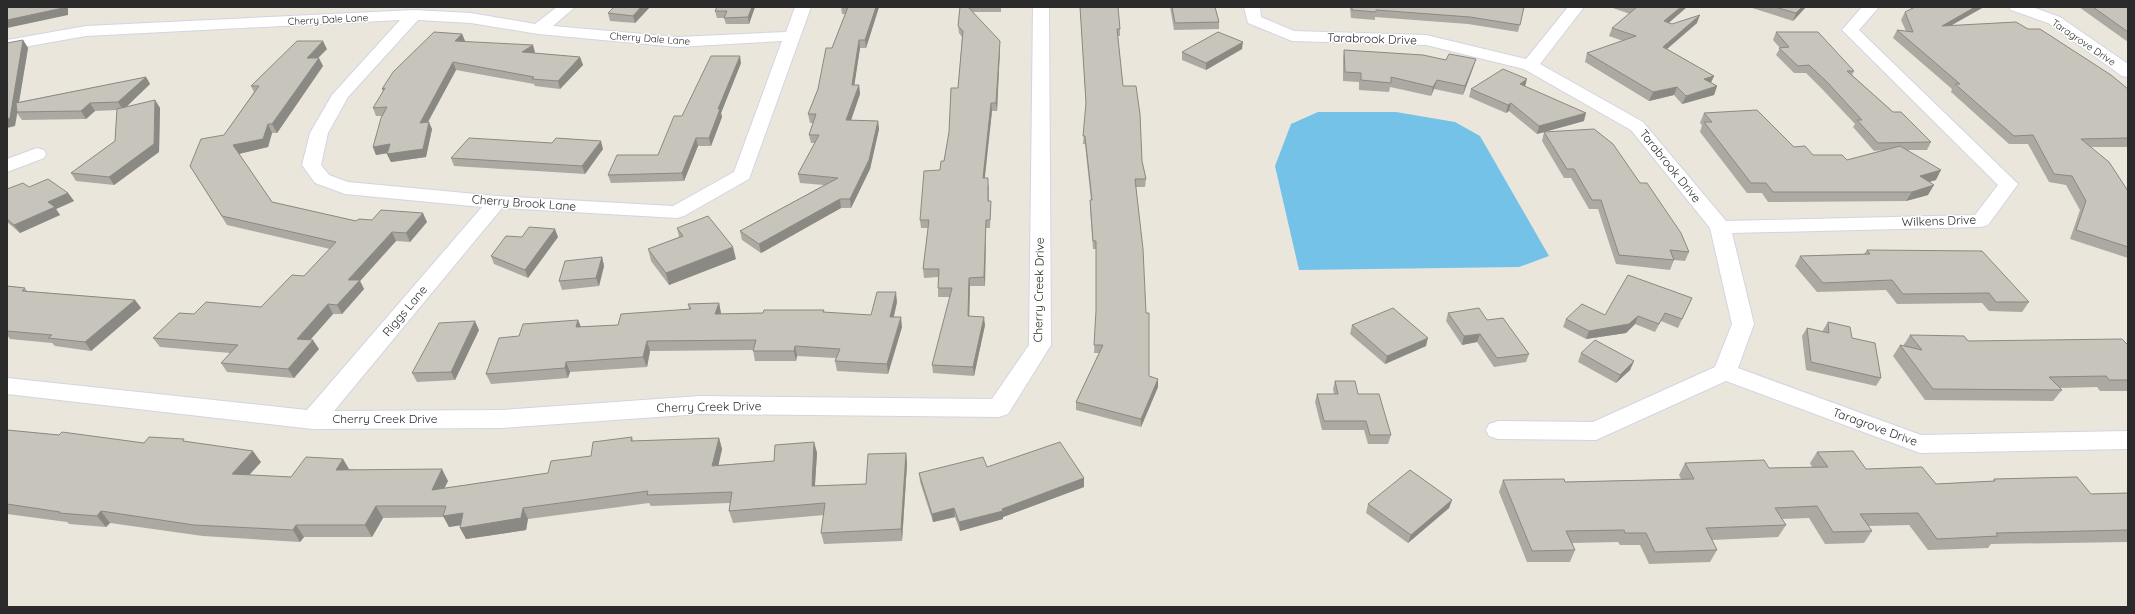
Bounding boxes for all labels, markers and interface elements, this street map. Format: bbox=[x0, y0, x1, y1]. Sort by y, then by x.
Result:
street label: Cherry Dale Lane bbox=[287, 11, 369, 28]
street label: Taragrove Drive bbox=[2049, 16, 2118, 69]
street label: Cherry Dale Lane bbox=[609, 29, 691, 48]
street label: Tarabrook Drive bbox=[1327, 29, 1417, 48]
street label: Tarabrook Drive bbox=[1636, 126, 1705, 205]
street label: Cherry Brook Lane bbox=[471, 191, 577, 214]
street label: Wilkens Drive bbox=[1901, 212, 1977, 229]
street label: Cherry Creek Drive bbox=[1030, 237, 1047, 343]
street label: Riggs Lane bbox=[379, 282, 430, 339]
street label: Cherry Creek Drive bbox=[656, 398, 762, 415]
street label: Taragrove Drive bbox=[1831, 404, 1920, 449]
street label: Cherry Creek Drive bbox=[332, 411, 438, 426]

